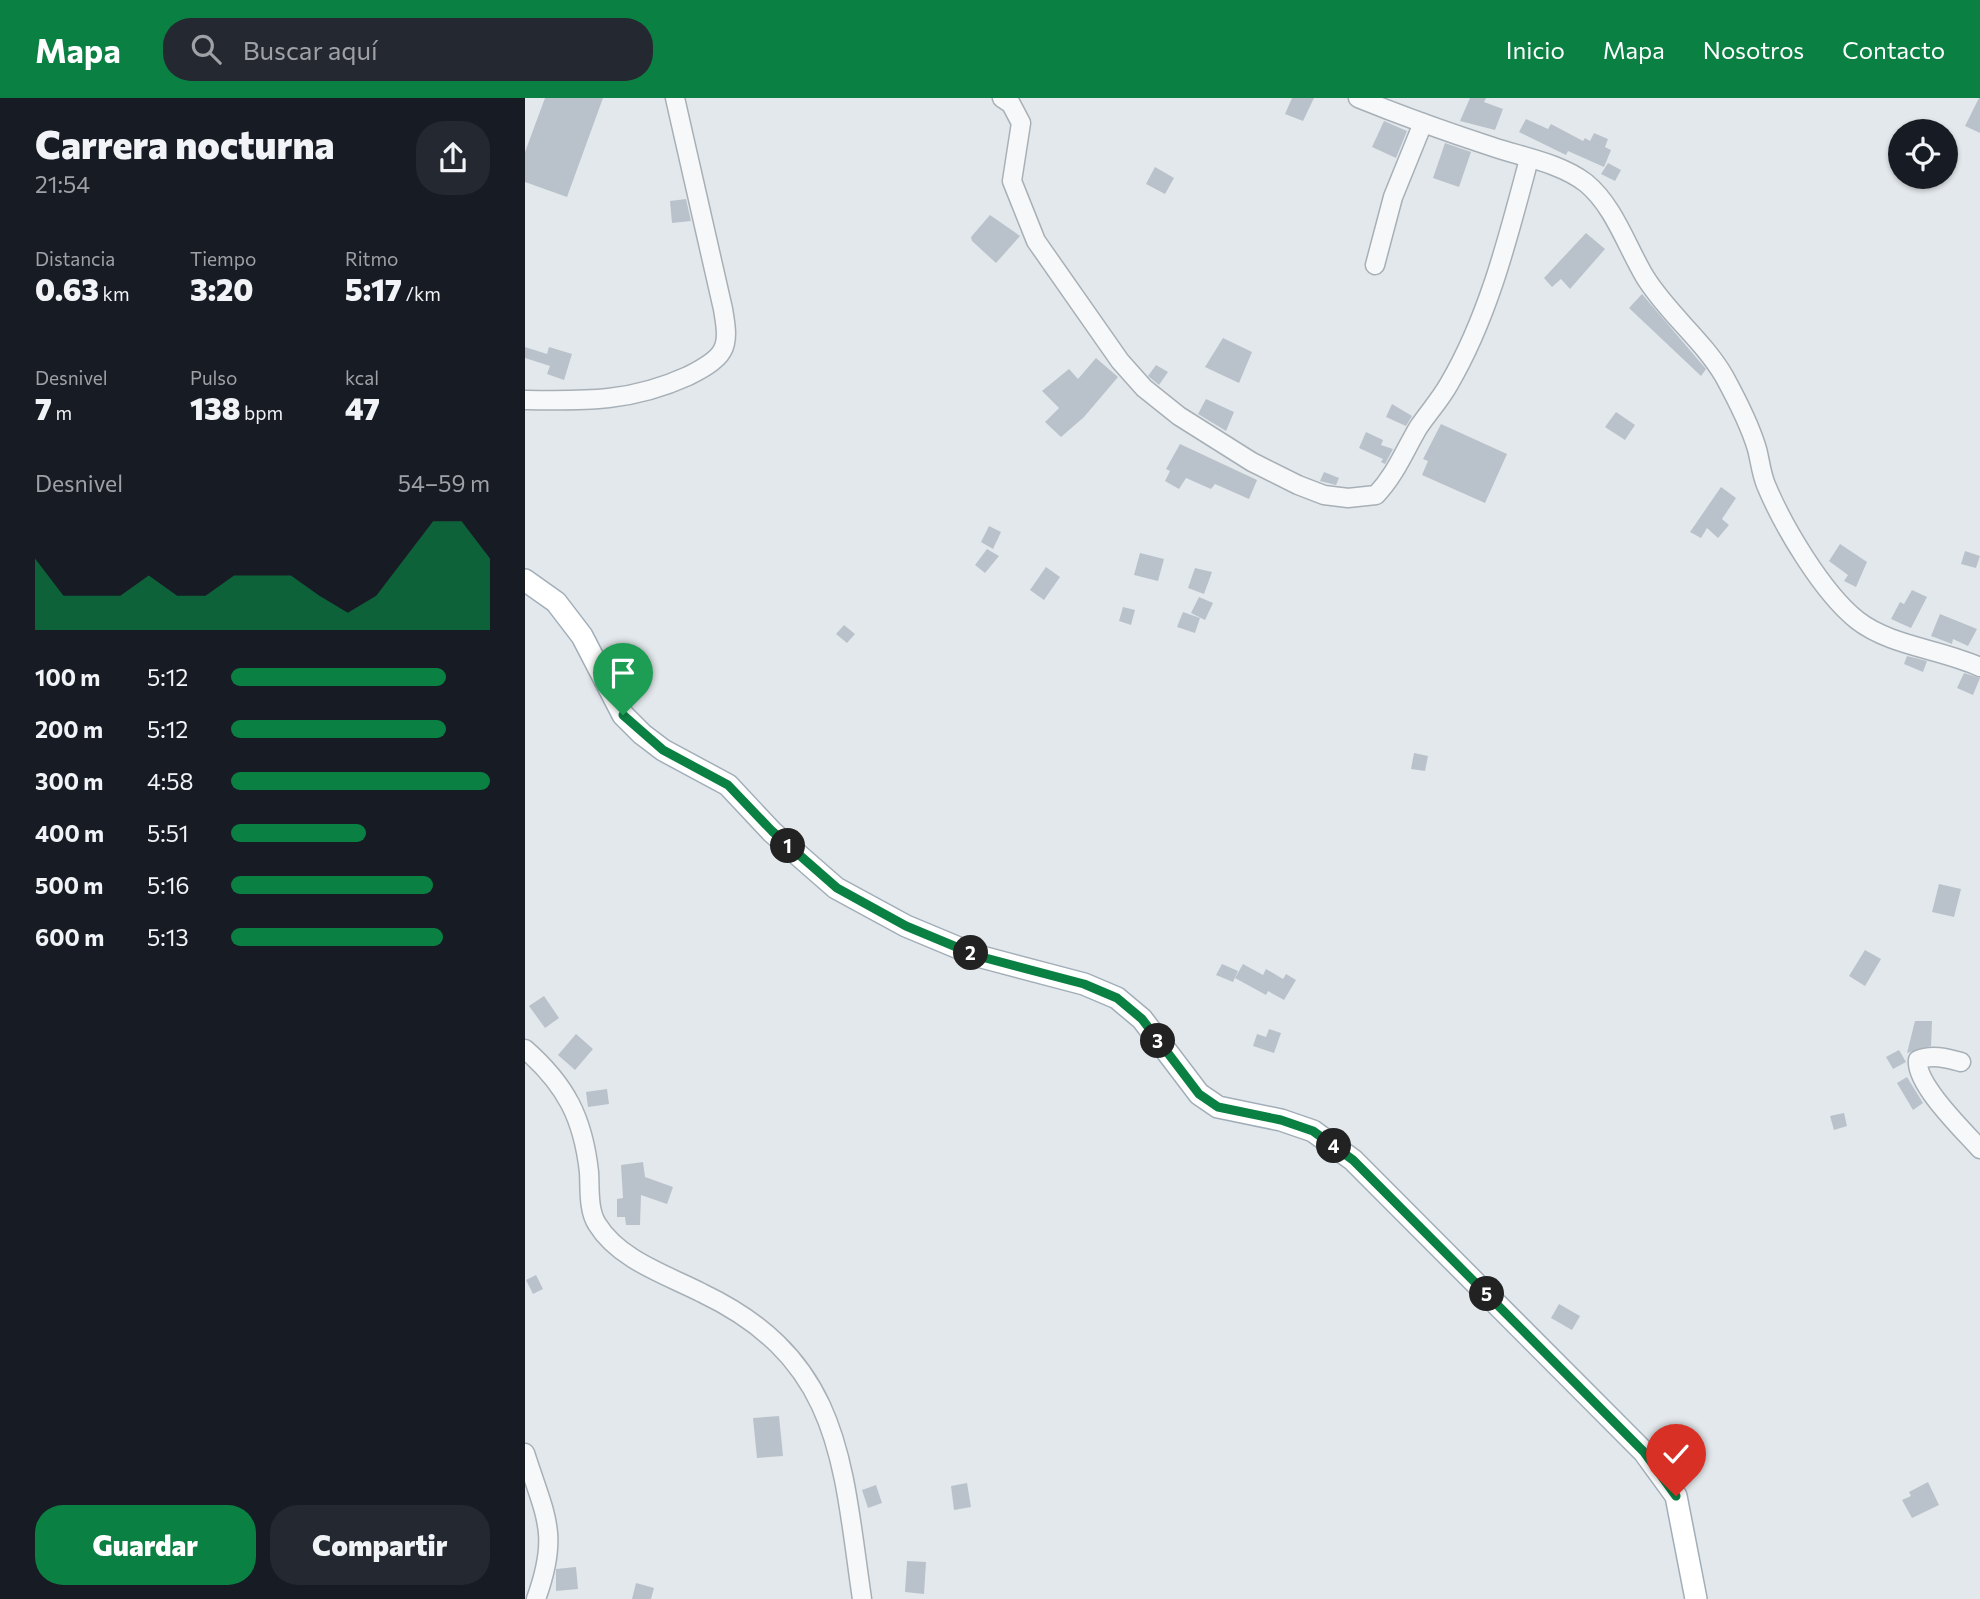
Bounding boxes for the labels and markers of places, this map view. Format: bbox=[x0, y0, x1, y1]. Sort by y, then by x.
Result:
pin bbox=[593, 643, 653, 715]
pin: 1 bbox=[771, 828, 805, 864]
pin: 2 bbox=[953, 936, 989, 970]
pin: 3 bbox=[1141, 1024, 1175, 1058]
pin: 4 bbox=[1317, 1128, 1351, 1164]
pin: 5 bbox=[1469, 1276, 1504, 1312]
pin bbox=[1646, 1424, 1706, 1496]

